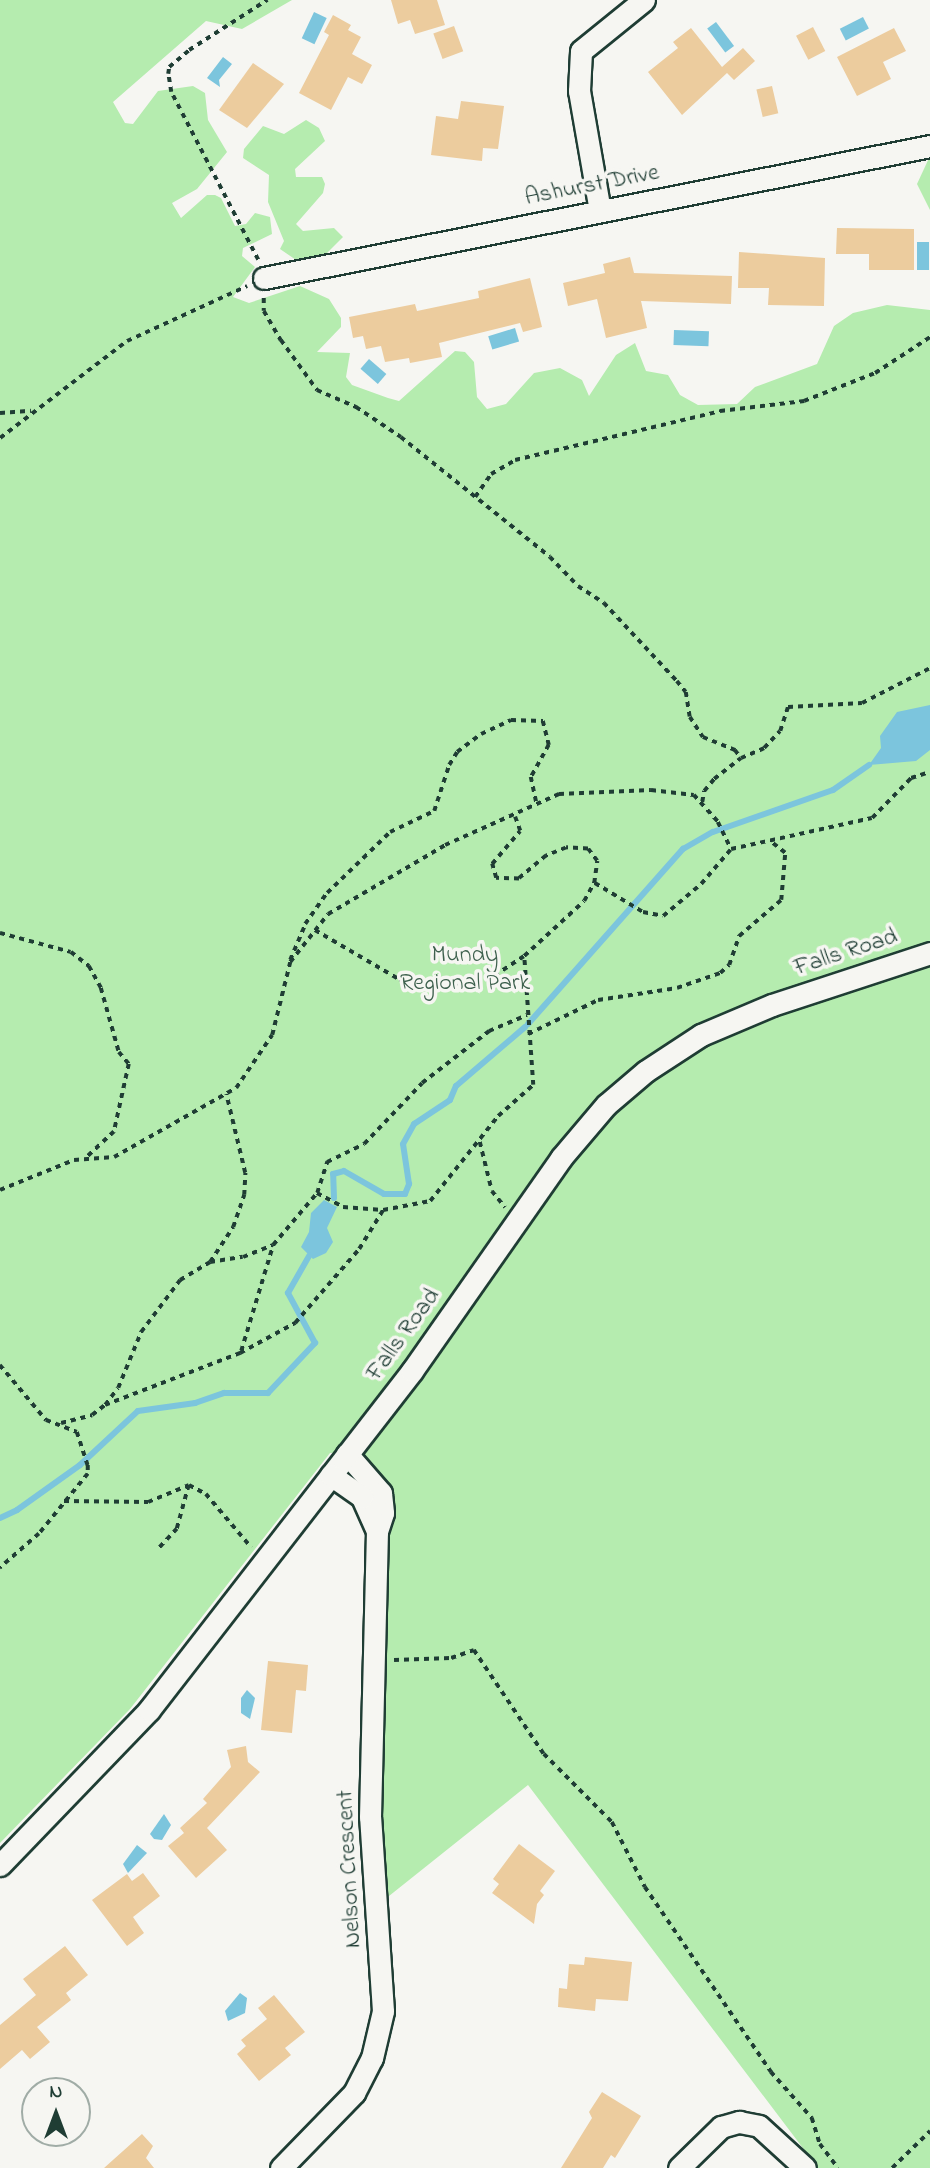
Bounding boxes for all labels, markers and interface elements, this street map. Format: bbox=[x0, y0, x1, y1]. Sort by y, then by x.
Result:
street label: Ashurst Drive bbox=[523, 159, 661, 213]
street label: Falls Road bbox=[791, 923, 901, 983]
park label: Mundy Regional Park bbox=[400, 942, 530, 998]
street label: Falls Road bbox=[361, 1283, 447, 1387]
street label: Nelson Crescent bbox=[331, 1789, 369, 1949]
north arrow bbox=[21, 2077, 91, 2147]
text: N bbox=[50, 2079, 62, 2106]

